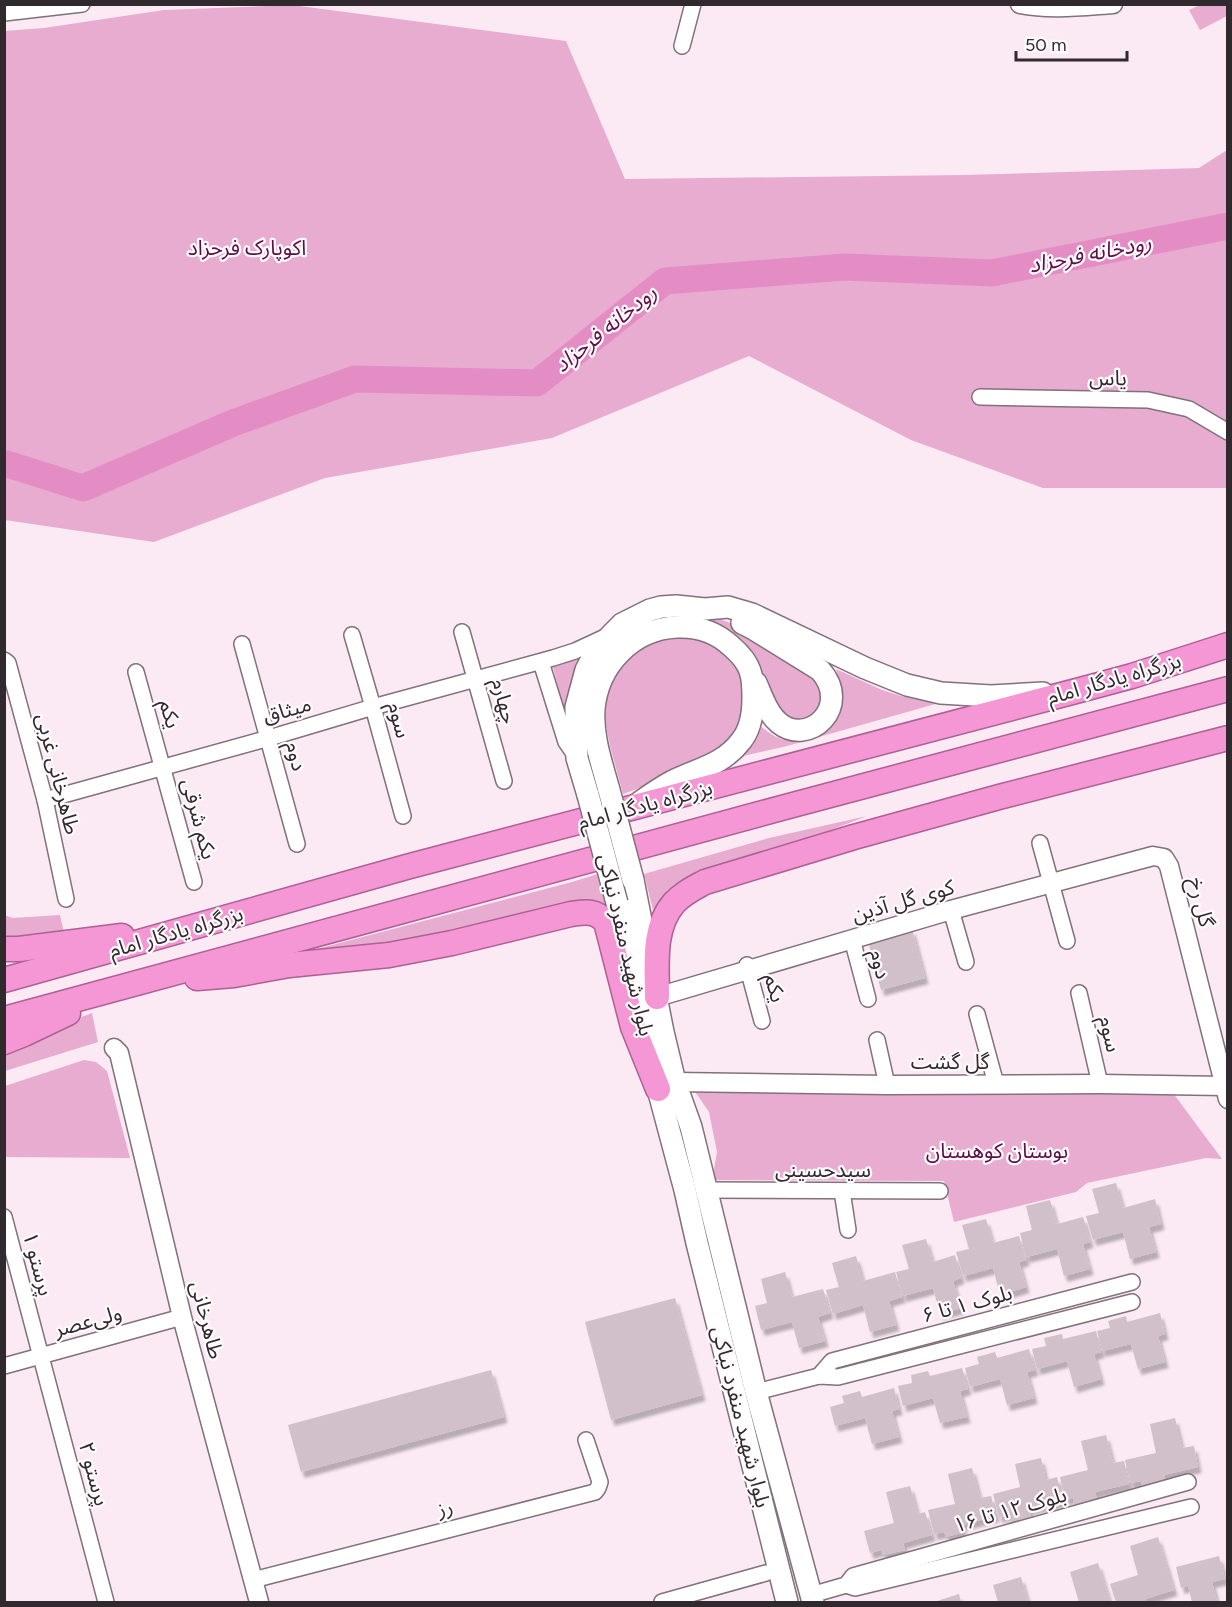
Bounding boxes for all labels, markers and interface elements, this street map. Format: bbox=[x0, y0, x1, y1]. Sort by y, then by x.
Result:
scale bar bbox=[1016, 24, 1127, 62]
text: 50 m bbox=[1025, 34, 1067, 56]
water label: رودخانه فرحزاد bbox=[1026, 228, 1154, 279]
park label: اکوپارک فرحزاد bbox=[188, 235, 306, 261]
water label: رودخانه فرحزاد bbox=[549, 279, 662, 378]
street label: یاس bbox=[1089, 365, 1127, 390]
street label: بزرگراه یادگار امام bbox=[1044, 647, 1185, 713]
street label: چهارم bbox=[483, 675, 523, 727]
street label: میثاق bbox=[260, 691, 314, 728]
street label: یکم bbox=[152, 697, 186, 732]
street label: سوم bbox=[379, 699, 416, 742]
street label: طاهرخانی غربی bbox=[31, 711, 86, 837]
street label: دوم bbox=[277, 738, 312, 774]
street label: بزرگراه یادگار امام bbox=[575, 775, 716, 838]
street label: یکم شرقی bbox=[174, 776, 222, 863]
street label: بلوار شهید منفرد نیاکی bbox=[593, 851, 660, 1038]
street label: کوی گل آذین bbox=[849, 874, 957, 927]
street label: گل رخ bbox=[1180, 874, 1220, 930]
street label: بزرگراه یادگار امام bbox=[106, 900, 247, 966]
street label: دوم bbox=[861, 946, 896, 982]
street label: یکم bbox=[757, 971, 791, 1006]
street label: سوم bbox=[1090, 1013, 1127, 1055]
street label: گل گشت bbox=[911, 1049, 990, 1074]
park label: بوستان کوهستان bbox=[926, 1138, 1068, 1163]
street label: سیدحسینی bbox=[775, 1157, 871, 1182]
street label: پرستو ۱ bbox=[17, 1229, 59, 1299]
street label: طاهرخانی bbox=[186, 1278, 229, 1361]
street label: بلوک ۱ تا ۶ bbox=[919, 1280, 1015, 1328]
street label: ولی‌عصر bbox=[50, 1299, 124, 1342]
street label: بلوار شهید منفرد نیاکی bbox=[707, 1323, 776, 1510]
street label: پرستو ۲ bbox=[73, 1439, 115, 1509]
street label: بلوک ۱۲ تا ۱۶ bbox=[951, 1481, 1069, 1538]
street label: رز bbox=[433, 1494, 455, 1522]

